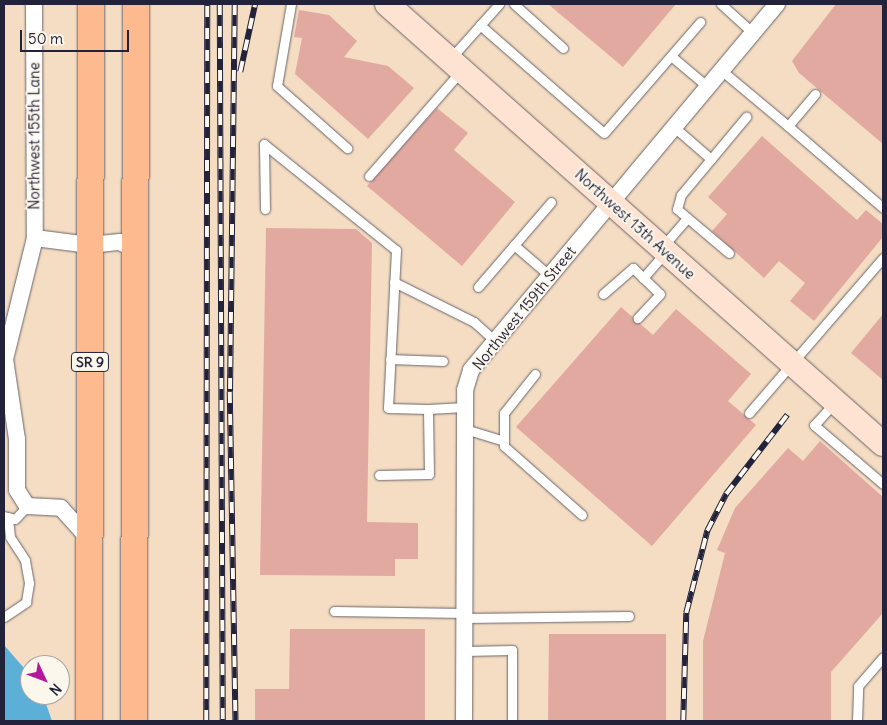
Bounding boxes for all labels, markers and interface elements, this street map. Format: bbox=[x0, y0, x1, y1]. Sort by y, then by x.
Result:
scale bar bbox=[22, 20, 131, 52]
text: 50 m bbox=[28, 29, 63, 48]
street label: Northwest 155th Lane bbox=[25, 62, 43, 210]
street label: Northwest 13th Avenue bbox=[571, 165, 699, 283]
street label: Northwest 159th Street bbox=[468, 242, 580, 374]
road number: SR 9 bbox=[70, 351, 110, 374]
north arrow bbox=[20, 655, 70, 705]
text: N bbox=[45, 680, 65, 699]

